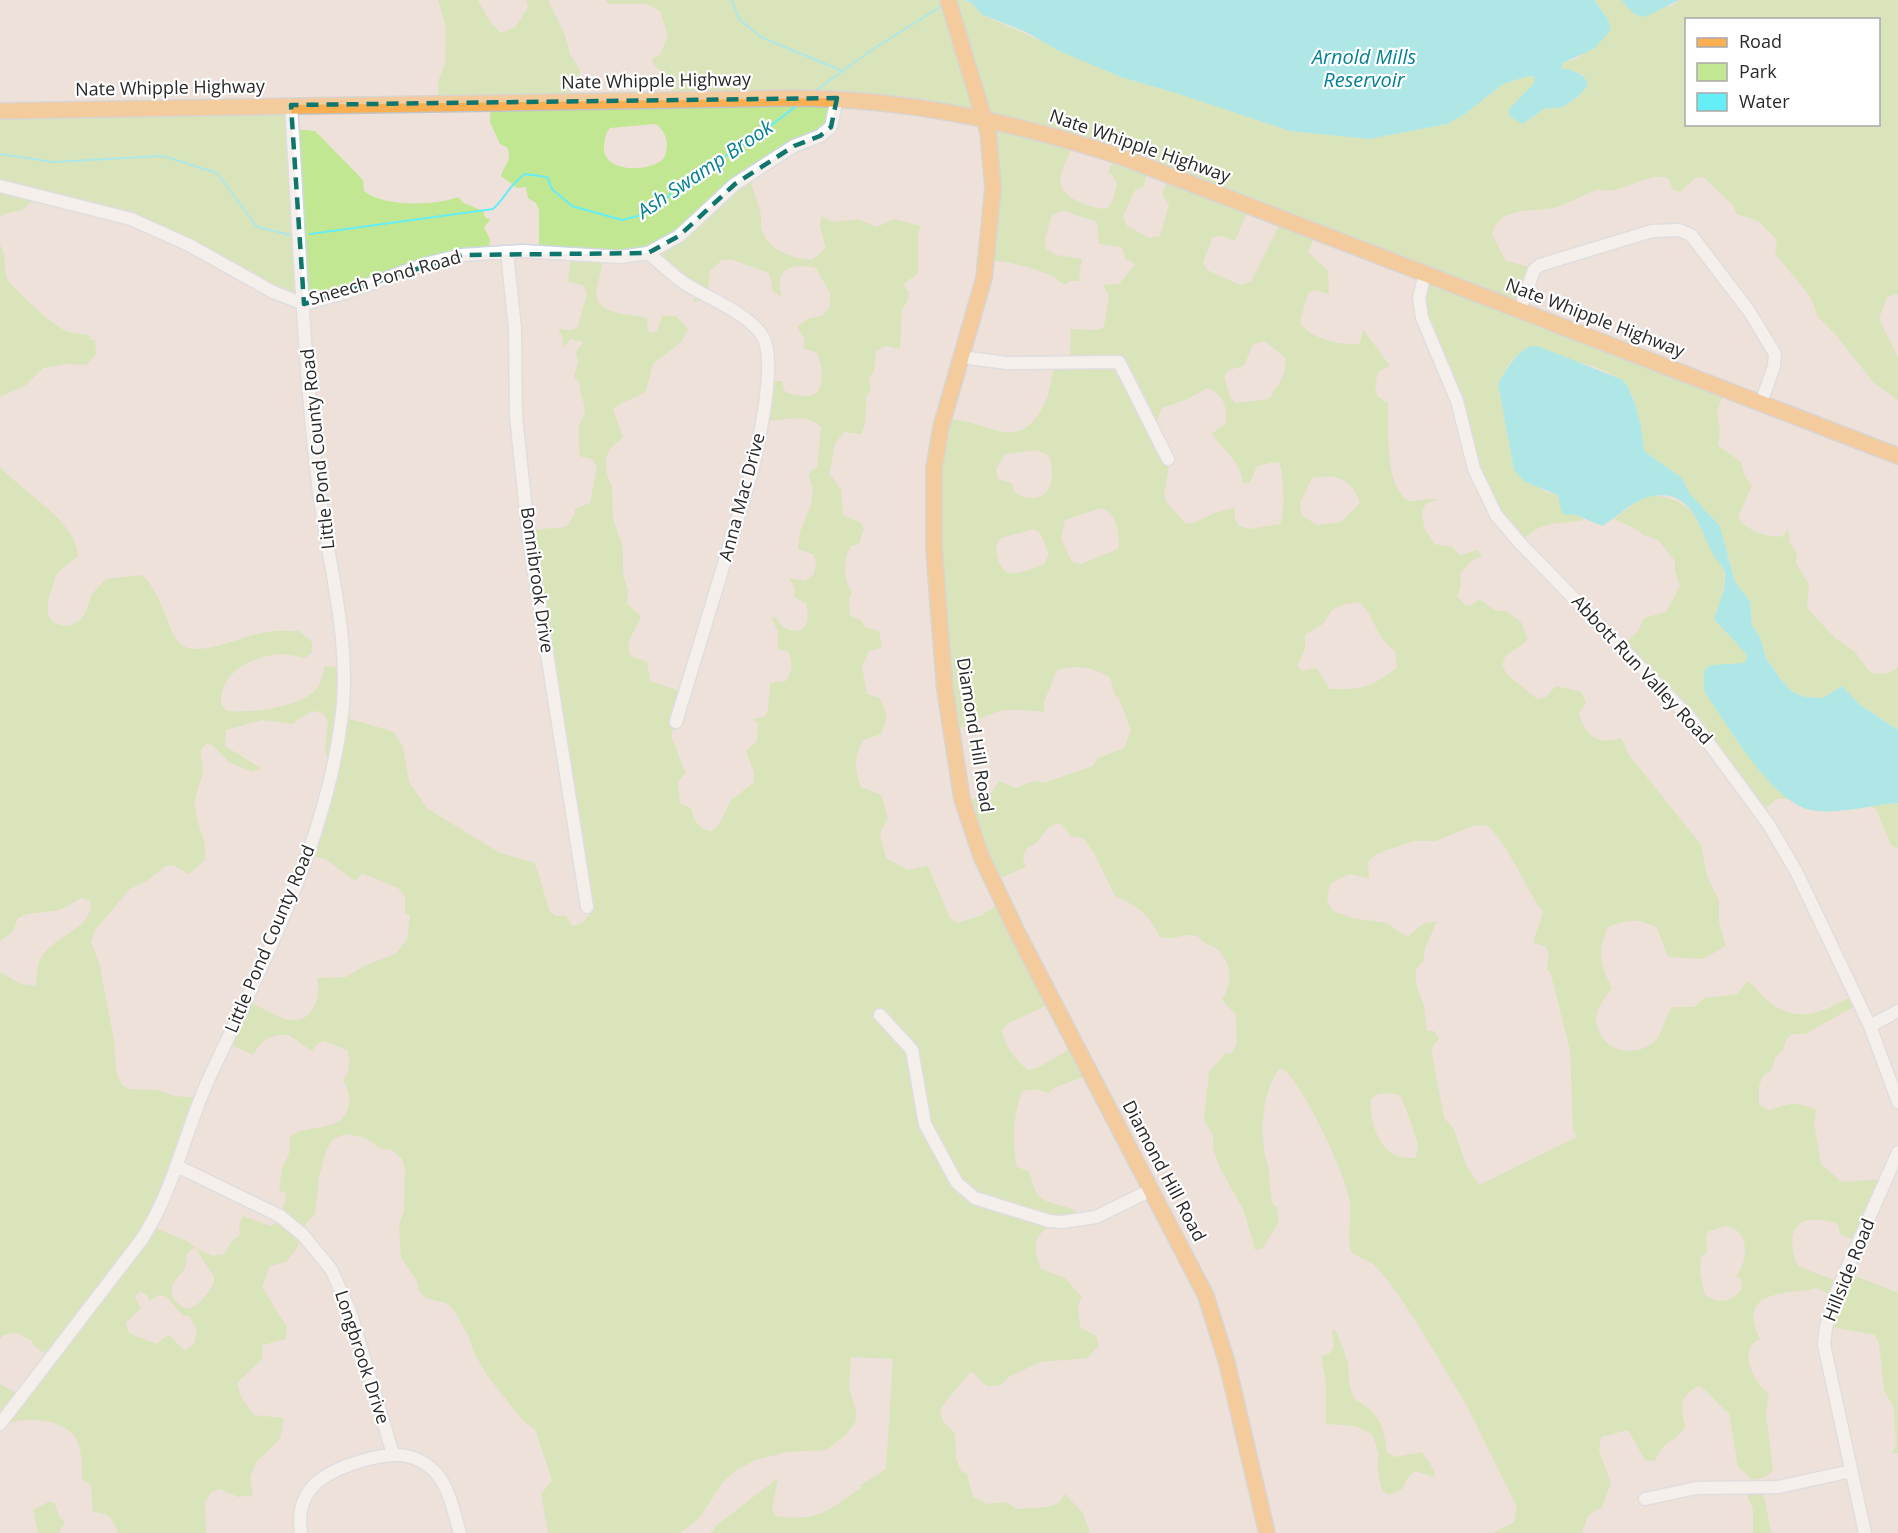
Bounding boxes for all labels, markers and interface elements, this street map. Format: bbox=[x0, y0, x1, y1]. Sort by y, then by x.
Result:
legend bbox=[1685, 18, 1880, 126]
text: Road bbox=[1739, 29, 1782, 53]
water label: Arnold Mills Reservoir bbox=[1310, 43, 1416, 93]
text: Park bbox=[1739, 59, 1777, 83]
street label: Nate Whipple Highway bbox=[561, 66, 752, 94]
street label: Nate Whipple Highway bbox=[75, 73, 266, 101]
text: Water bbox=[1739, 89, 1790, 113]
street label: Nate Whipple Highway bbox=[1047, 103, 1235, 188]
water label: Ash Swamp Brook bbox=[630, 112, 779, 225]
street label: Sneech Pond Road bbox=[306, 244, 463, 310]
street label: Nate Whipple Highway bbox=[1502, 272, 1689, 363]
street label: Little Pond County Road bbox=[295, 348, 339, 551]
street label: Anna Mac Drive bbox=[712, 430, 770, 563]
street label: Bonnibrook Drive bbox=[516, 505, 560, 654]
street label: Abbott Run Valley Road bbox=[1567, 589, 1718, 749]
street label: Diamond Hill Road bbox=[952, 656, 1000, 814]
street label: Little Pond County Road bbox=[219, 841, 320, 1036]
street label: Diamond Hill Road bbox=[1118, 1096, 1212, 1245]
street label: Hillside Road bbox=[1817, 1215, 1880, 1325]
street label: Longbrook Drive bbox=[330, 1287, 396, 1427]

